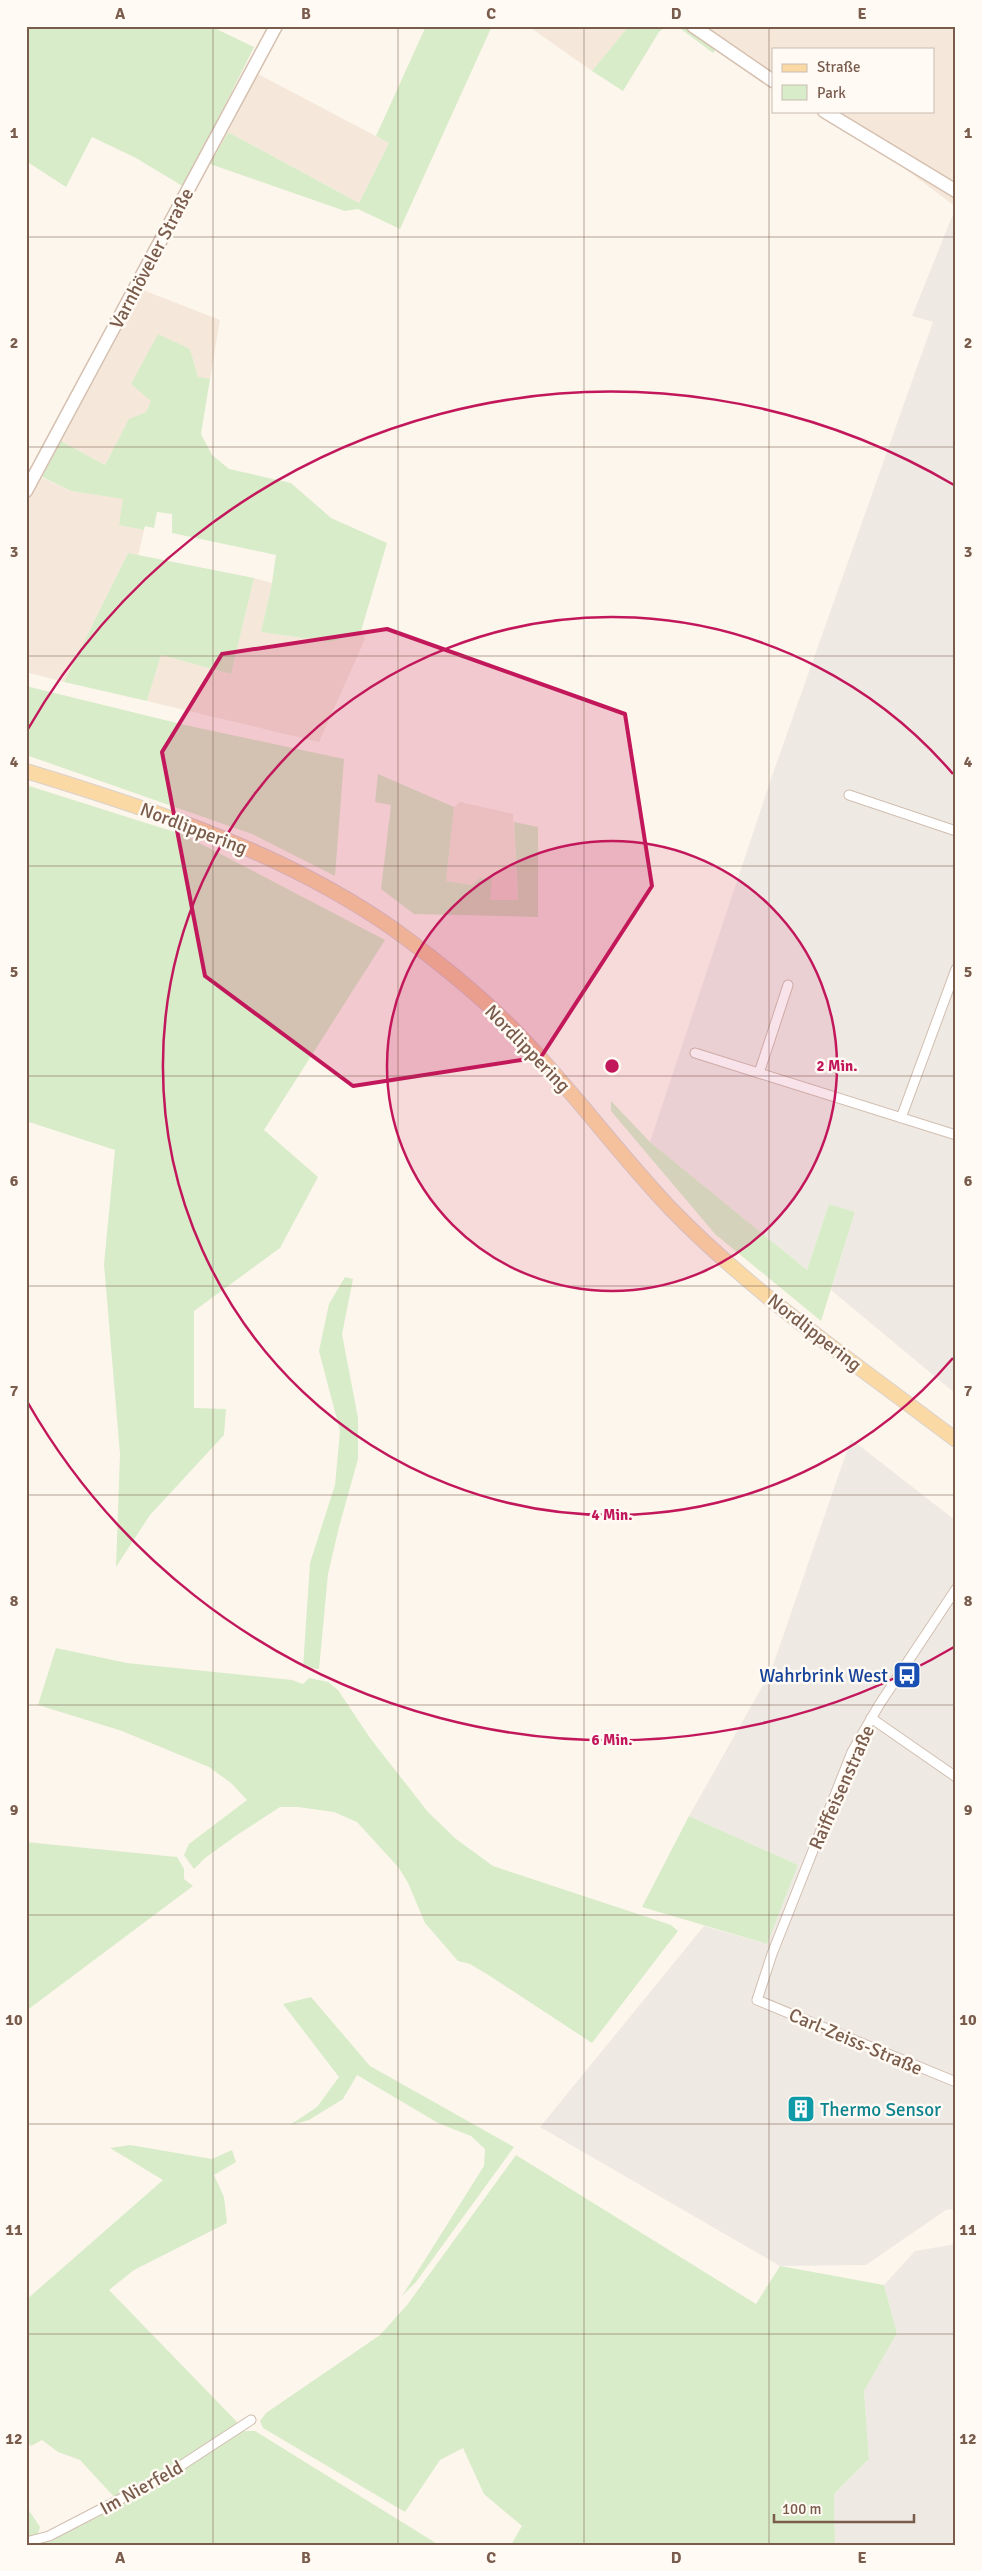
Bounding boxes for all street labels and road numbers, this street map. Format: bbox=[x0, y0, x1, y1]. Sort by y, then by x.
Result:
street label: Varnhöveler Straße bbox=[105, 184, 199, 333]
street label: Nordlippering bbox=[137, 798, 251, 860]
street label: Nordlippering bbox=[479, 1000, 575, 1098]
street label: Nordlippering bbox=[763, 1289, 866, 1377]
street label: Raiffeisenstraße bbox=[804, 1721, 880, 1853]
street label: Carl-Zeiss-Straße bbox=[785, 2003, 926, 2081]
street label: Im Nierfeld bbox=[96, 2455, 187, 2520]

